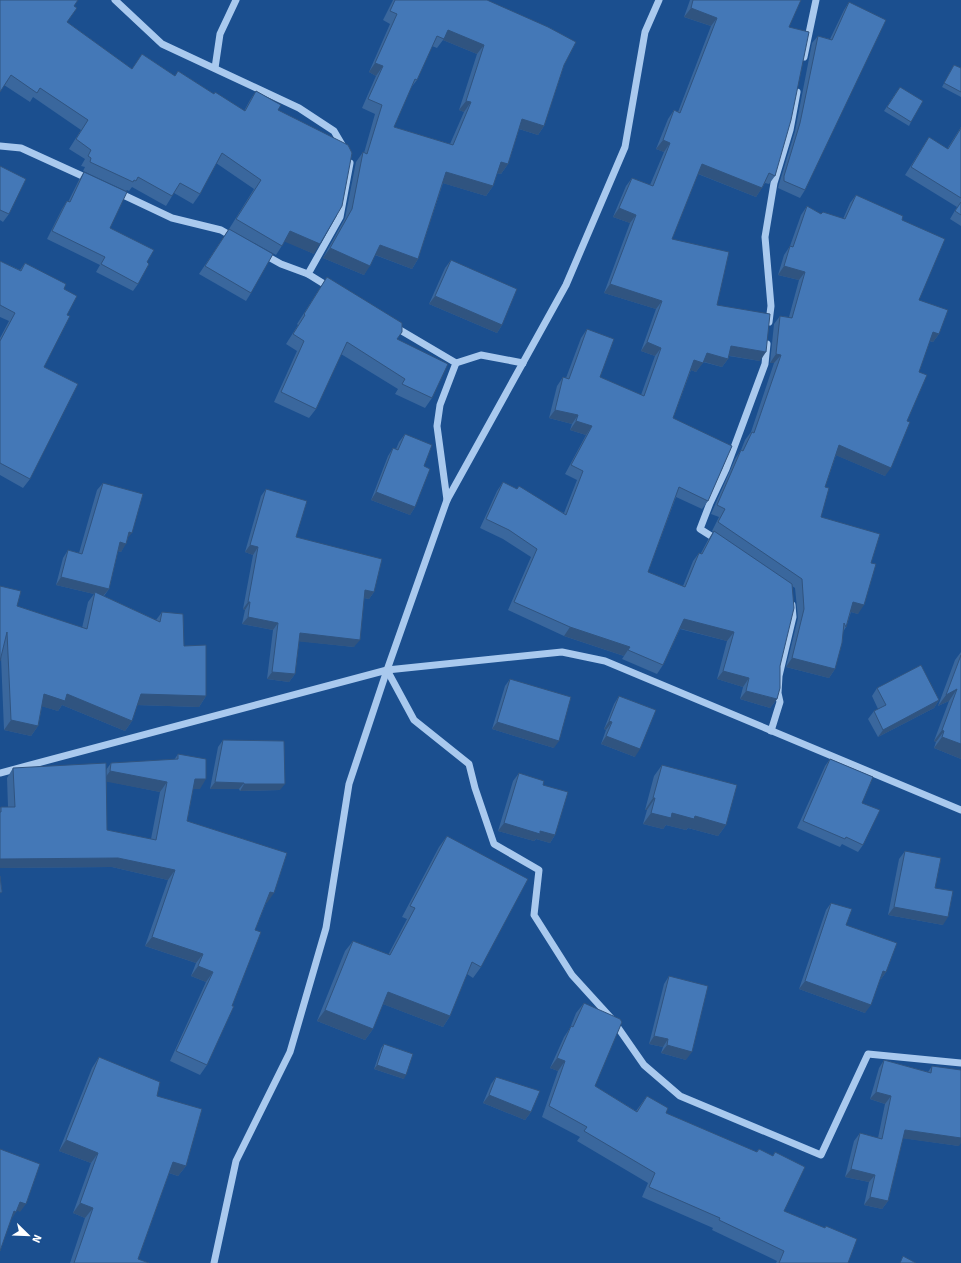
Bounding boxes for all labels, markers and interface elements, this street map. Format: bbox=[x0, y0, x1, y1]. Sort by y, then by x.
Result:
north arrow bbox=[8, 1215, 48, 1255]
text: N bbox=[29, 1233, 44, 1245]

